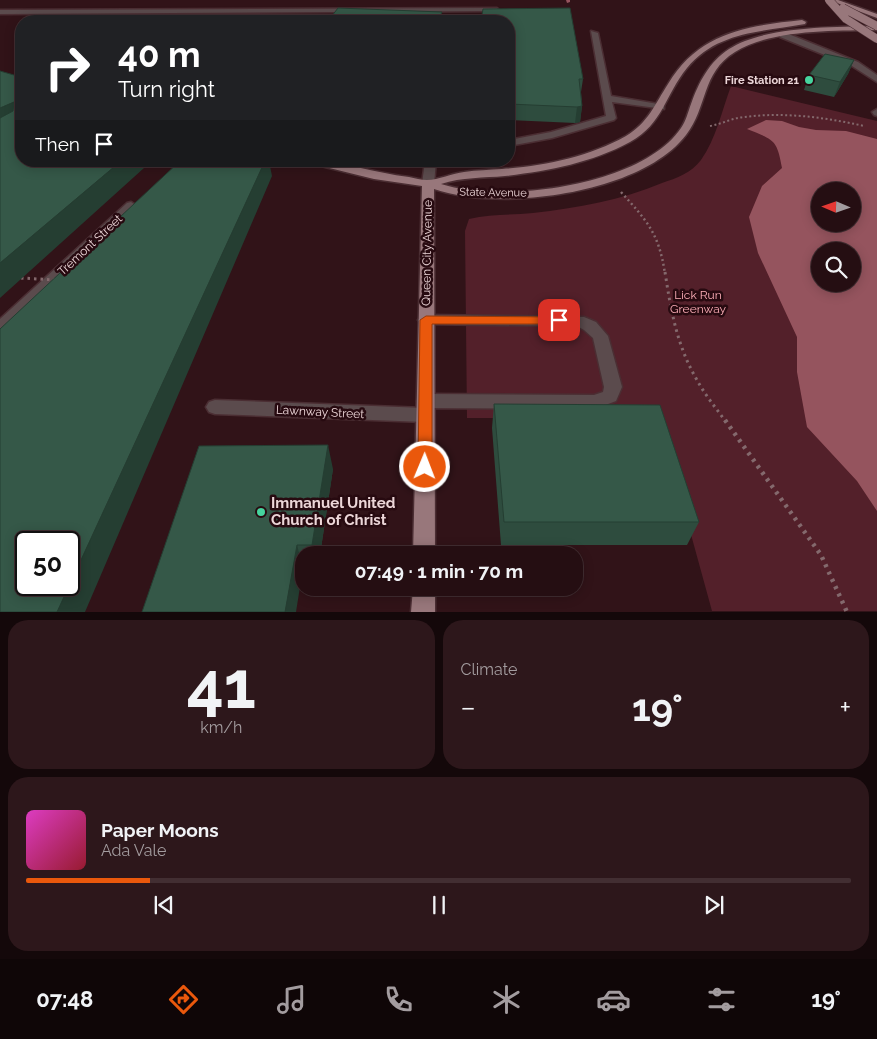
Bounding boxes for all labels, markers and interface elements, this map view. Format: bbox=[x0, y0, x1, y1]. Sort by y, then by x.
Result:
text: 40 m bbox=[118, 34, 200, 75]
icon: right bbox=[35, 35, 100, 100]
place label: Fire Station 21 bbox=[725, 74, 800, 87]
marker: Fire Station 21 bbox=[803, 74, 815, 86]
text: Turn right bbox=[118, 76, 215, 102]
icon: arrive bbox=[90, 130, 118, 158]
text: Then bbox=[35, 133, 80, 155]
north arrow bbox=[811, 182, 861, 232]
map controls bbox=[811, 182, 861, 292]
street label: State Avenue bbox=[459, 185, 527, 200]
street label: Queen City Avenue bbox=[419, 200, 435, 306]
street label: Tremont Street bbox=[55, 212, 125, 278]
button: search bbox=[811, 242, 861, 292]
park label: Lick Run Greenway bbox=[670, 288, 727, 316]
pin bbox=[538, 299, 580, 341]
icon: arrive bbox=[545, 306, 573, 334]
street label: Lawnway Street bbox=[275, 403, 365, 421]
position arrow bbox=[398, 440, 450, 492]
place label: Immanuel United Church of Christ bbox=[271, 494, 396, 529]
marker: Immanuel United Church of Christ bbox=[255, 506, 267, 518]
speed limit sign: 50 bbox=[15, 531, 80, 596]
text: 07:49 · 1 min · 70 m bbox=[355, 560, 523, 582]
text: 41 bbox=[187, 647, 256, 723]
text: Climate bbox=[461, 660, 517, 679]
text: 19° bbox=[632, 685, 683, 730]
text: − bbox=[461, 691, 476, 724]
text: + bbox=[839, 691, 851, 724]
text: km/h bbox=[200, 718, 242, 737]
text: Paper Moons bbox=[101, 819, 219, 841]
text: Ada Vale bbox=[101, 841, 166, 860]
icon: previous bbox=[150, 891, 178, 919]
icon: pause bbox=[425, 891, 453, 919]
icon: next bbox=[700, 891, 728, 919]
icon: directions bbox=[166, 982, 201, 1017]
icon: music bbox=[274, 982, 309, 1017]
icon: phone bbox=[381, 982, 416, 1017]
icon: climate bbox=[489, 982, 524, 1017]
icon: car bbox=[596, 982, 631, 1017]
icon: filters bbox=[704, 982, 739, 1017]
text: 07:48 bbox=[36, 986, 93, 1012]
text: 19° bbox=[811, 986, 841, 1012]

